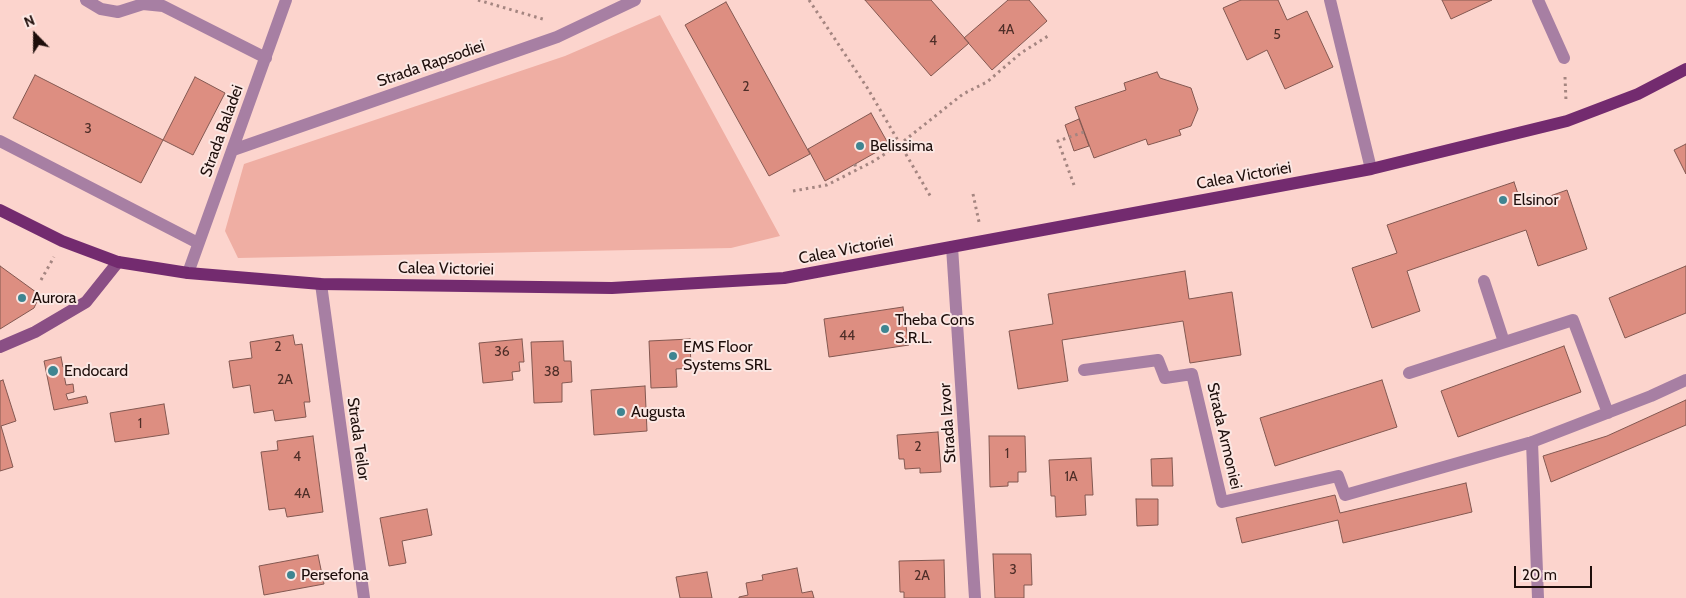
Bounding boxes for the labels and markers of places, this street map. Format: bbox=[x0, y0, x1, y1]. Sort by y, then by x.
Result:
place label: Belissima bbox=[870, 136, 933, 156]
marker: Belissima bbox=[854, 140, 866, 152]
place label: Elsinor bbox=[1513, 190, 1558, 210]
marker: Elsinor bbox=[1497, 194, 1509, 206]
place label: Aurora bbox=[32, 288, 76, 308]
marker: Aurora bbox=[16, 292, 28, 304]
place label: Theba Cons S.R.L. bbox=[895, 310, 974, 348]
marker: Theba Cons S.R.L. bbox=[879, 323, 891, 335]
place label: EMS Floor Systems SRL bbox=[683, 337, 772, 375]
marker: EMS Floor Systems SRL bbox=[667, 350, 679, 362]
place label: Endocard bbox=[64, 361, 128, 381]
marker: Endocard bbox=[46, 364, 60, 378]
place label: Augusta bbox=[631, 402, 685, 422]
marker: Augusta bbox=[615, 406, 627, 418]
place label: Persefona bbox=[301, 565, 369, 585]
marker: Persefona bbox=[285, 569, 297, 581]

